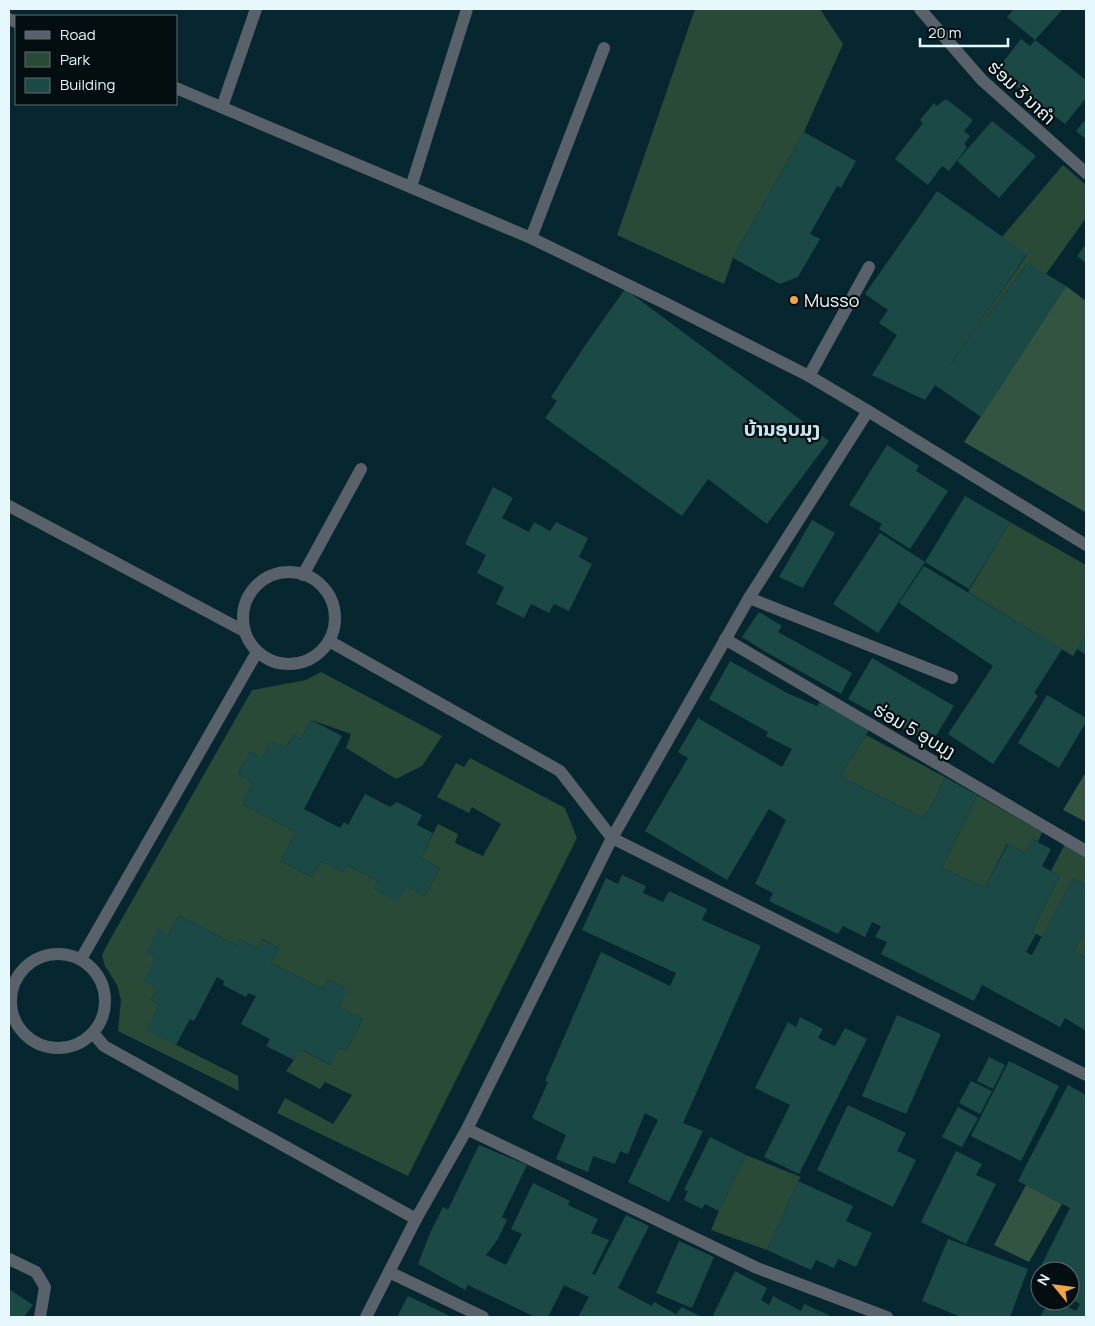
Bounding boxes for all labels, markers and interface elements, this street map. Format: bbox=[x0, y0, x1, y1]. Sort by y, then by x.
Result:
legend bbox=[15, 15, 178, 105]
scale bar bbox=[920, 15, 1008, 47]
text: 20 m bbox=[928, 22, 961, 43]
text: Road bbox=[60, 24, 96, 45]
text: Park bbox=[60, 49, 90, 70]
street label: ຮ່ອມ 3 ນາຄຳ bbox=[983, 55, 1061, 129]
text: Building bbox=[60, 74, 115, 95]
place label: Musso bbox=[804, 288, 859, 312]
marker: Musso bbox=[788, 294, 800, 306]
district label: ບ້ານອຸບມຸງ bbox=[744, 415, 820, 442]
street label: ຮ່ອມ 5 ອຸບມຸງ bbox=[870, 697, 960, 763]
north arrow bbox=[1030, 1261, 1080, 1311]
text: N bbox=[1032, 1270, 1054, 1288]

